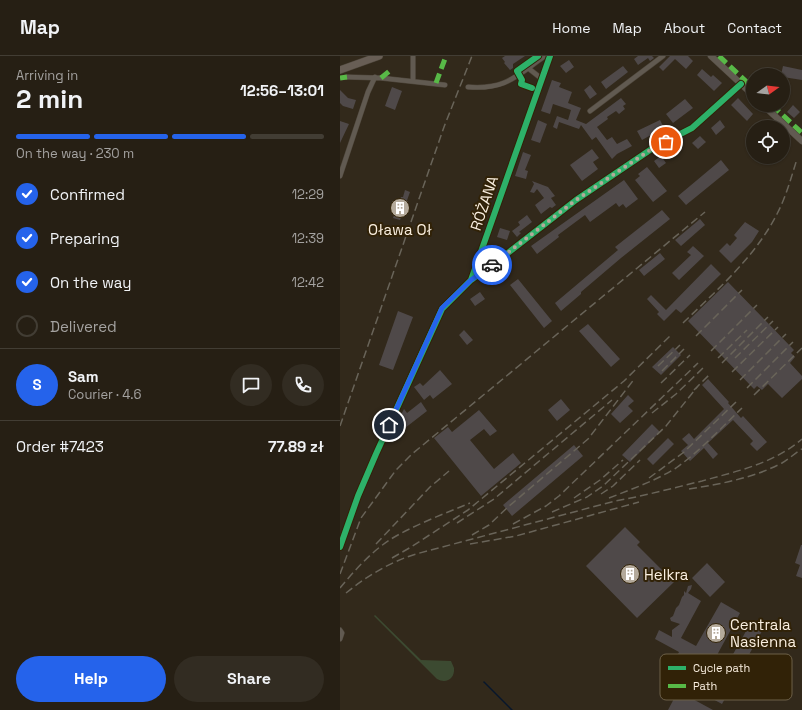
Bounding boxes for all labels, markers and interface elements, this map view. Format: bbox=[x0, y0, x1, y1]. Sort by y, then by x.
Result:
text: Map bbox=[20, 15, 60, 40]
text: Home bbox=[552, 19, 590, 37]
text: Map bbox=[612, 19, 642, 37]
text: About bbox=[664, 19, 705, 37]
text: Contact bbox=[727, 19, 782, 37]
text: Arriving in bbox=[16, 67, 78, 84]
north arrow bbox=[746, 68, 790, 112]
map controls bbox=[746, 68, 790, 164]
text: 12:56–13:01 bbox=[240, 81, 324, 100]
text: 2 min bbox=[16, 82, 83, 116]
button: locate bbox=[746, 120, 790, 164]
pin bbox=[649, 125, 683, 159]
icon: bag bbox=[655, 131, 677, 153]
text: On the way · 230 m bbox=[16, 145, 134, 162]
street label: RÓŻANA bbox=[466, 173, 502, 233]
icon: check bbox=[16, 183, 38, 205]
text: Confirmed bbox=[50, 185, 125, 204]
text: 12:29 bbox=[292, 186, 324, 203]
building icon: Oława Oł bbox=[389, 197, 411, 219]
place label: Oława Oł bbox=[368, 220, 432, 239]
icon: check bbox=[16, 227, 38, 249]
text: Preparing bbox=[50, 229, 120, 248]
text: 12:39 bbox=[292, 230, 324, 247]
courier bbox=[472, 245, 512, 285]
icon: car bbox=[481, 254, 503, 276]
icon: check bbox=[16, 271, 38, 293]
text: On the way bbox=[50, 273, 131, 292]
text: 12:42 bbox=[291, 274, 324, 291]
text: Delivered bbox=[50, 317, 117, 336]
button: chat bbox=[230, 364, 272, 406]
button: phone bbox=[282, 364, 324, 406]
text: Sam bbox=[68, 367, 99, 386]
text: S bbox=[32, 375, 42, 394]
text: Courier · 4.6 bbox=[68, 386, 141, 403]
pin bbox=[372, 408, 406, 442]
icon: home bbox=[378, 414, 400, 436]
text: Order #7423 bbox=[16, 437, 104, 456]
text: 77.89 zł bbox=[268, 437, 324, 456]
building icon: Helkra bbox=[619, 563, 641, 585]
place label: Helkra bbox=[644, 565, 689, 584]
place label: Centrala Nasienna bbox=[730, 615, 796, 651]
building icon: Centrala Nasienna bbox=[705, 622, 727, 644]
legend bbox=[660, 654, 792, 700]
button: Help bbox=[16, 656, 166, 702]
button: Share bbox=[174, 656, 324, 702]
text: Cycle path bbox=[693, 661, 750, 675]
text: Path bbox=[693, 679, 717, 693]

